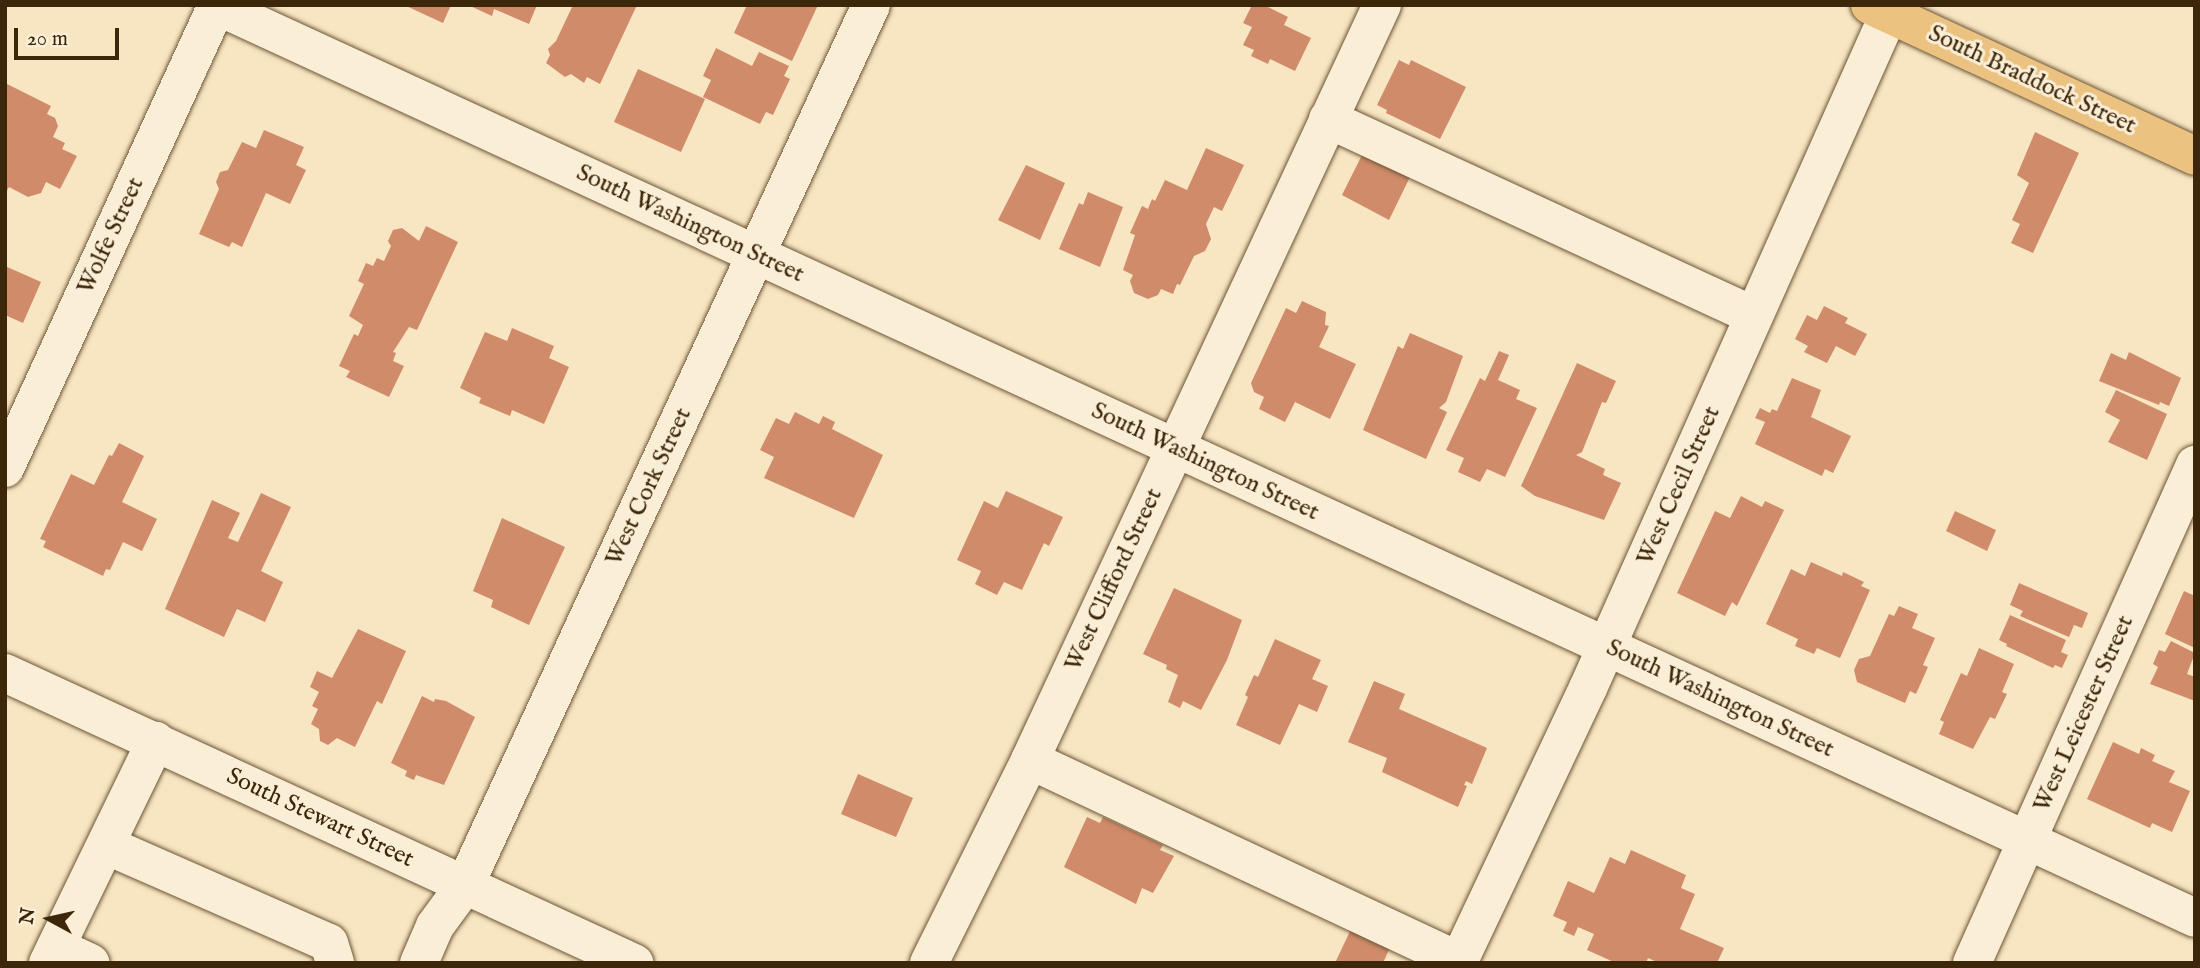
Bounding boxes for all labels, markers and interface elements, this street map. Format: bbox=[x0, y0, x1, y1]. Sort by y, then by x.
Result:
scale bar bbox=[18, 14, 122, 58]
street label: South Braddock Street bbox=[1924, 19, 2140, 141]
text: 20 m bbox=[27, 26, 68, 53]
street label: South Washington Street bbox=[572, 159, 808, 289]
street label: Wolfe Street bbox=[71, 173, 151, 299]
street label: South Washington Street bbox=[1087, 397, 1323, 527]
street label: West Cecil Street bbox=[1631, 402, 1727, 570]
street label: West Cork Street bbox=[600, 403, 698, 571]
street label: West Clifford Street bbox=[1059, 484, 1169, 676]
street label: West Leicester Street bbox=[2028, 611, 2140, 817]
street label: South Washington Street bbox=[1602, 634, 1838, 764]
street label: South Stewart Street bbox=[222, 762, 418, 874]
north arrow bbox=[14, 884, 84, 954]
text: N bbox=[15, 906, 41, 926]

